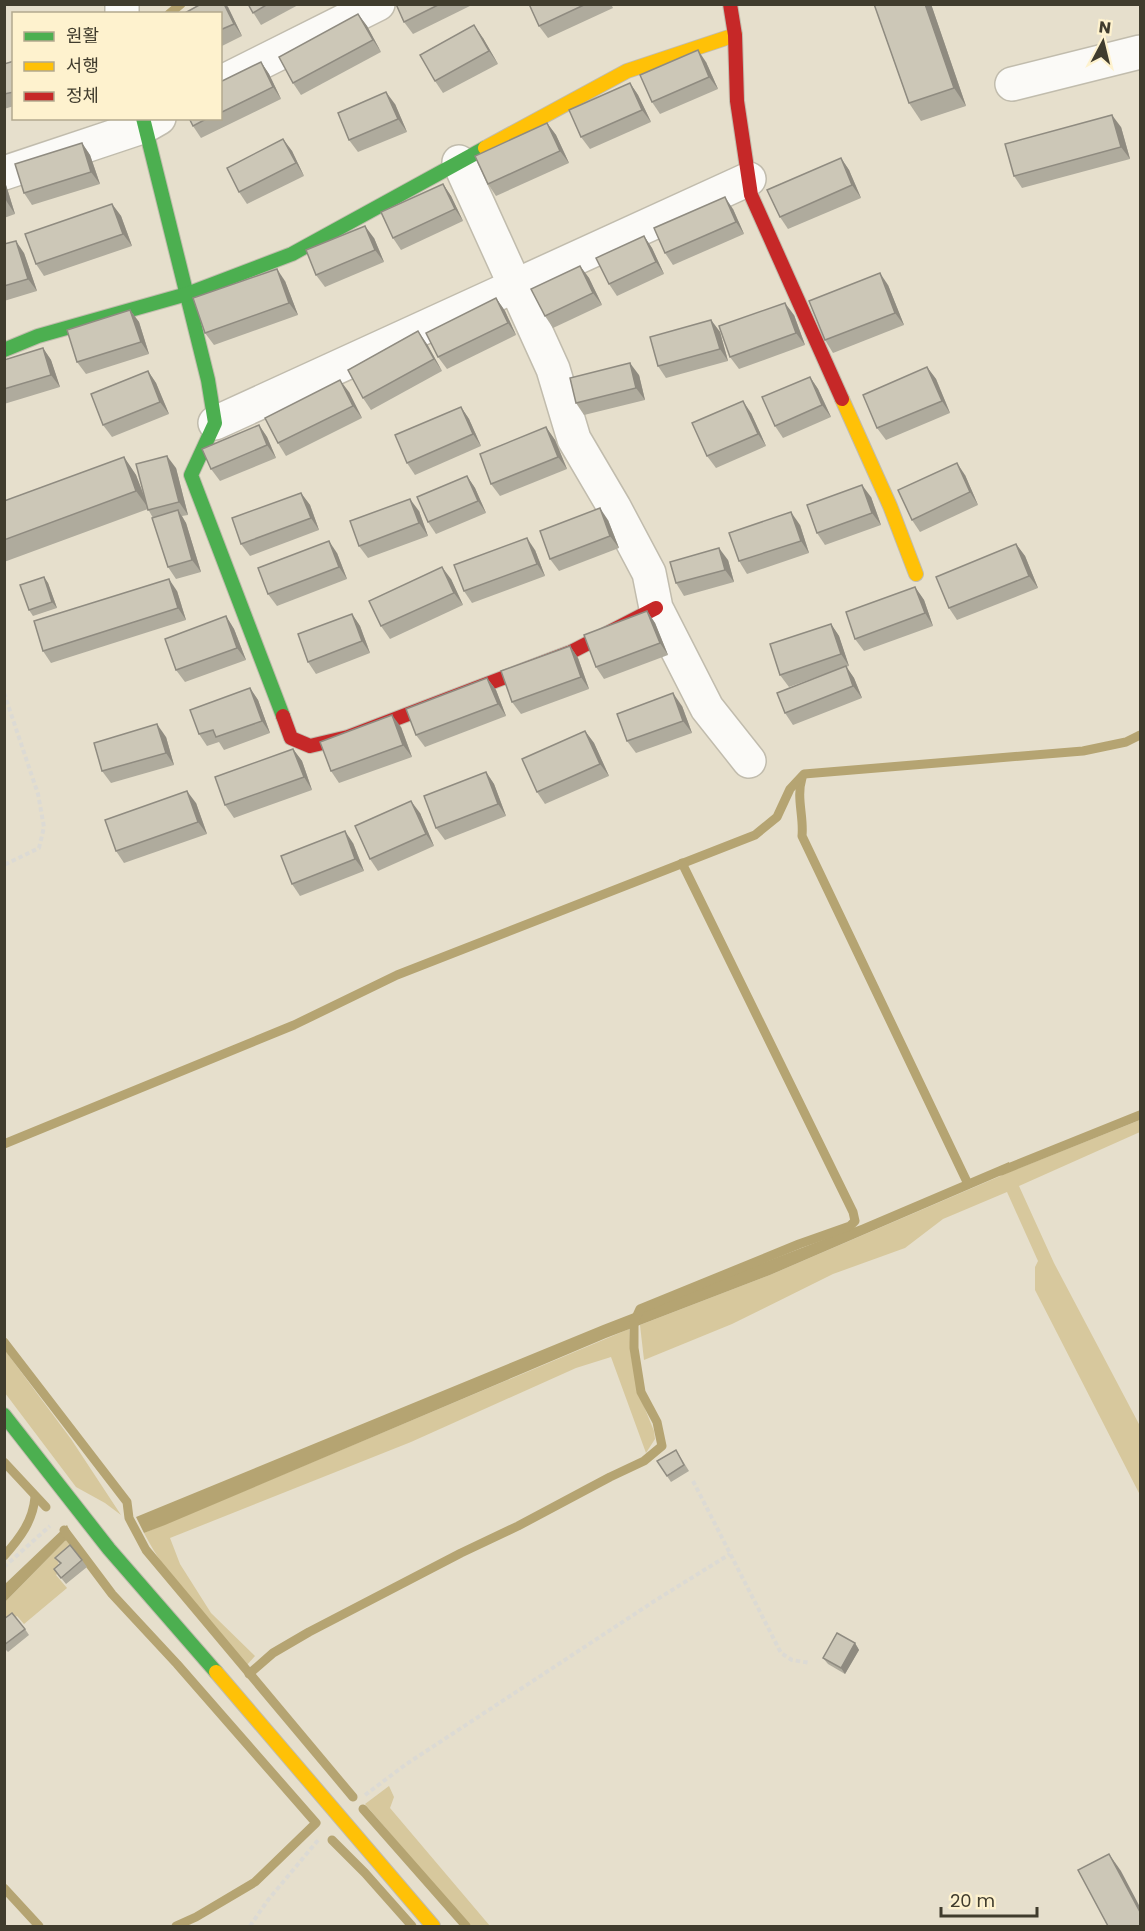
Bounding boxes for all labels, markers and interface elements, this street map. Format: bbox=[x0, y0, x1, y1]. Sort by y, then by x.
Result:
legend bbox=[12, 12, 222, 120]
north arrow bbox=[1073, 12, 1133, 72]
text: N bbox=[1097, 15, 1112, 40]
text: 원활 bbox=[66, 23, 99, 48]
text: 서행 bbox=[66, 53, 99, 78]
text: 정체 bbox=[66, 83, 99, 108]
scale bar bbox=[941, 1880, 1037, 1918]
text: 20 m bbox=[950, 1888, 995, 1913]

